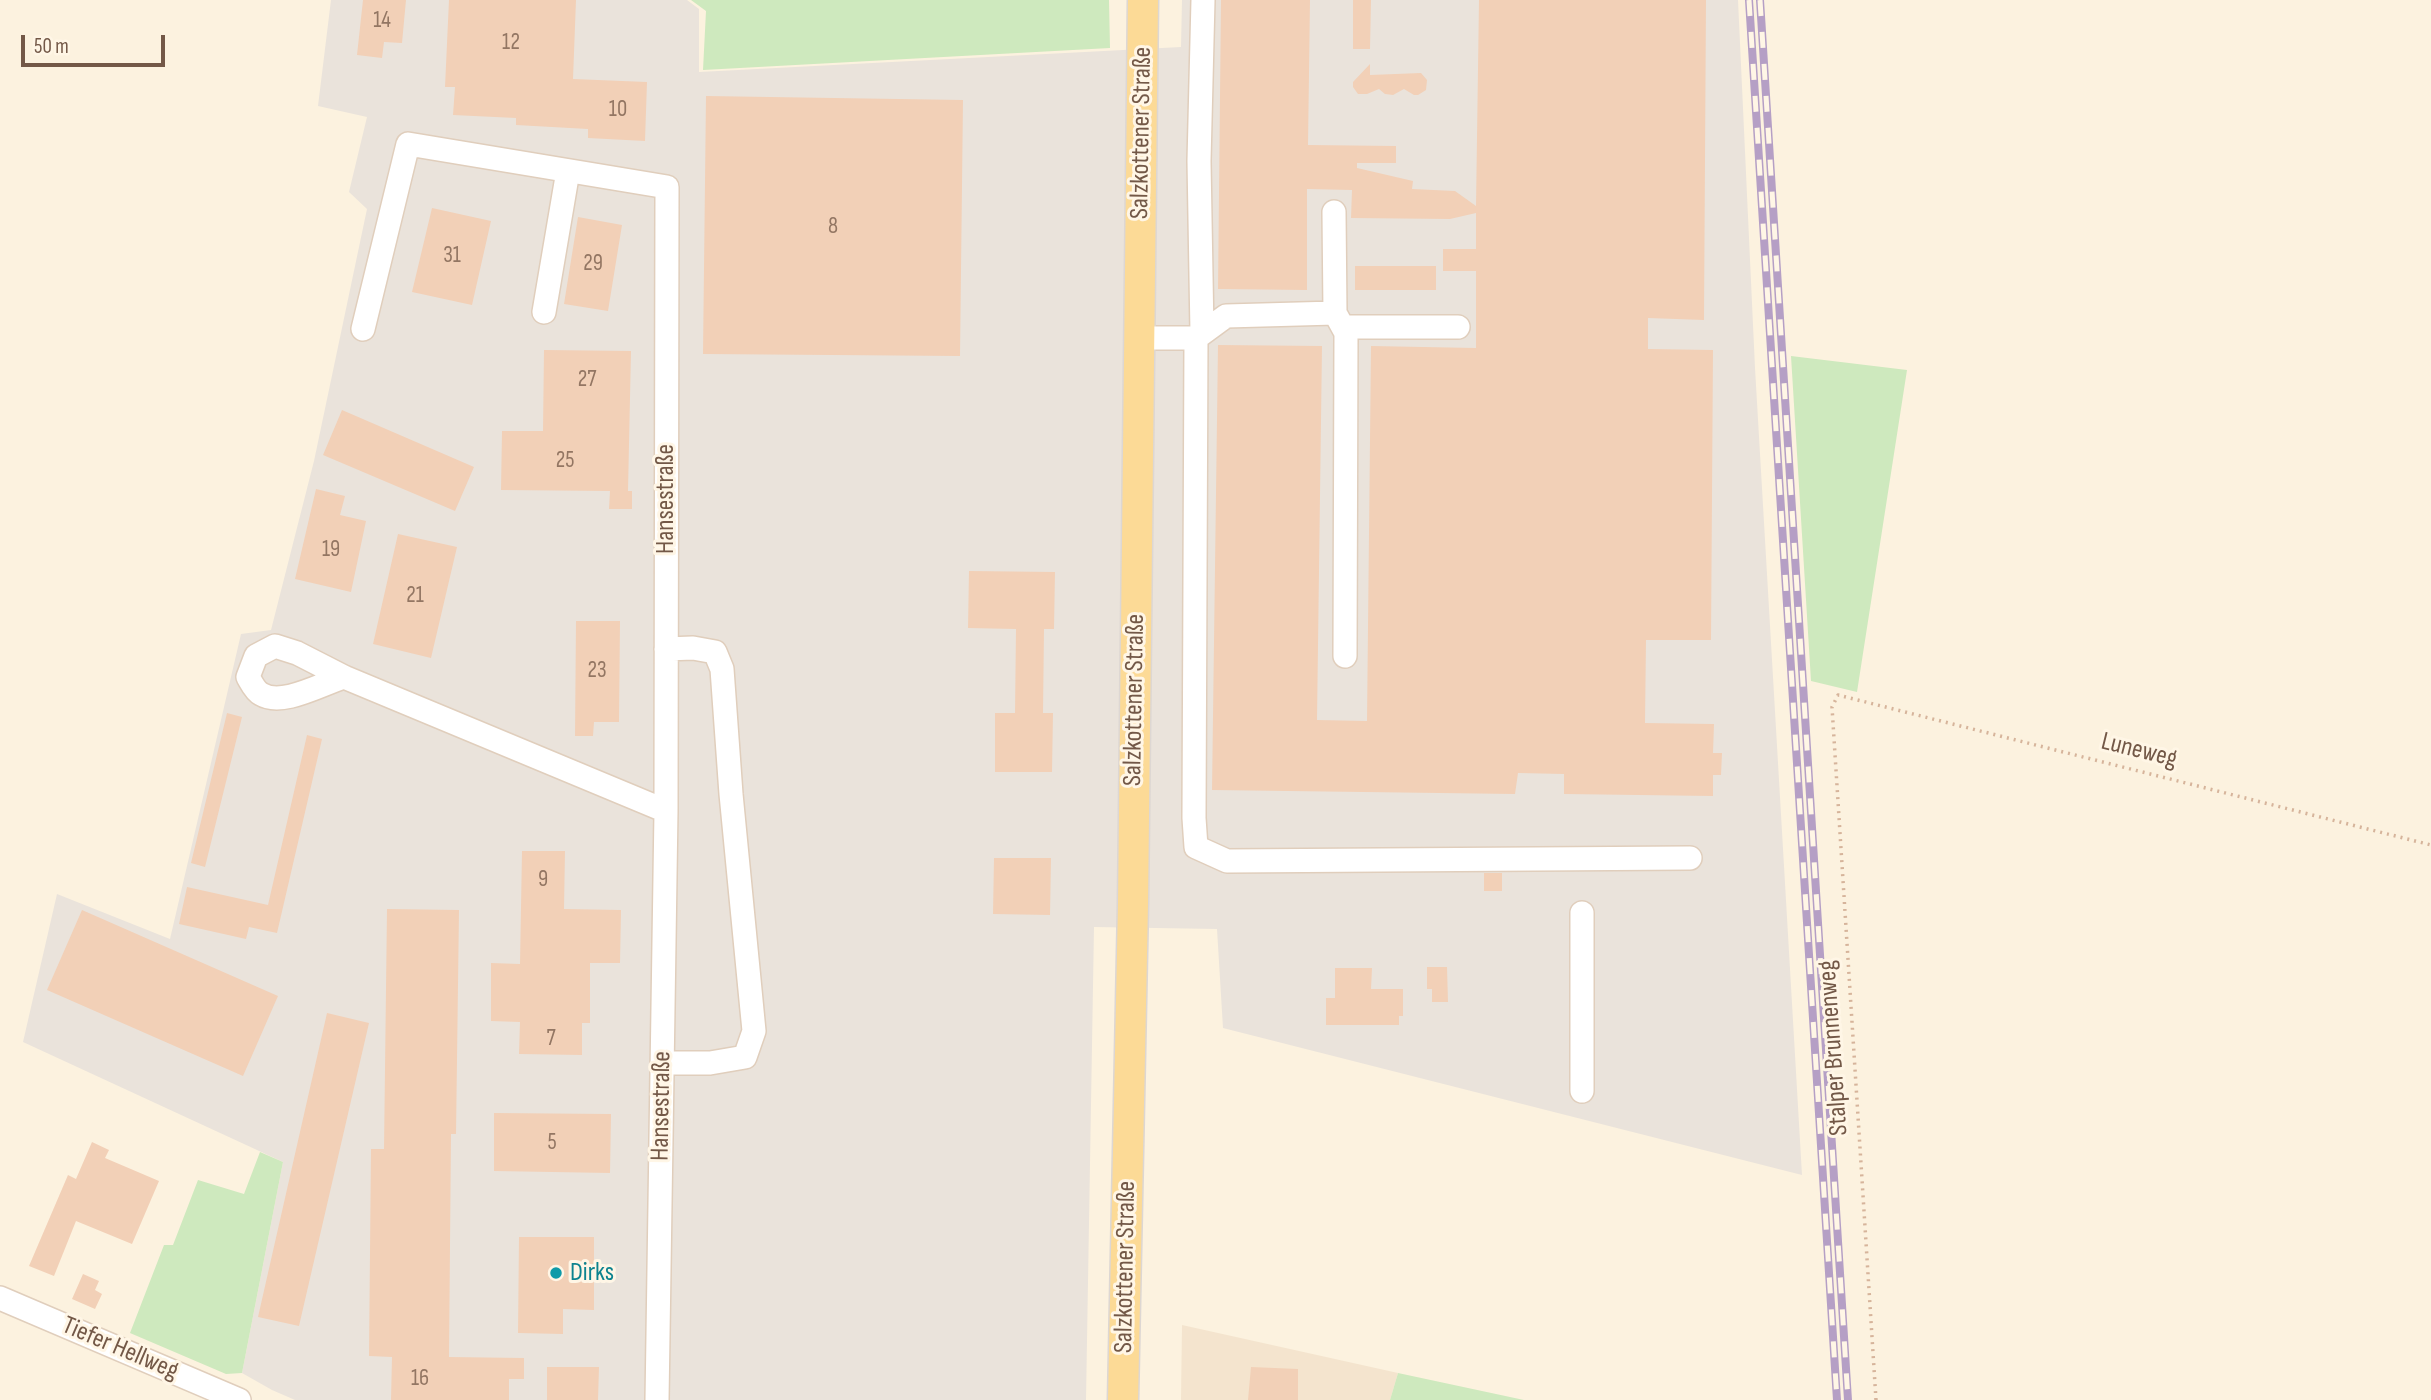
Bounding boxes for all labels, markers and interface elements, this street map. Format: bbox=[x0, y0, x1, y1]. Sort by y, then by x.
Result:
house number: 14 bbox=[373, 7, 391, 35]
scale bar bbox=[24, 21, 168, 65]
house number: 12 bbox=[502, 29, 520, 57]
text: 50 m bbox=[34, 34, 69, 59]
street label: Salzkottener Straße bbox=[1125, 47, 1159, 219]
house number: 10 bbox=[609, 96, 627, 124]
house number: 8 bbox=[828, 213, 838, 241]
house number: 31 bbox=[443, 242, 461, 270]
house number: 29 bbox=[583, 250, 603, 278]
house number: 27 bbox=[578, 366, 596, 394]
street label: Hansestraße bbox=[650, 444, 682, 554]
house number: 25 bbox=[556, 447, 574, 475]
house number: 19 bbox=[322, 536, 340, 564]
house number: 21 bbox=[406, 582, 424, 610]
street label: Salzkottener Straße bbox=[1118, 614, 1152, 786]
house number: 23 bbox=[587, 657, 607, 685]
street label: Luneweg bbox=[2098, 727, 2180, 775]
house number: 9 bbox=[538, 866, 548, 894]
street label: Stalper Brunnenweg bbox=[1812, 959, 1856, 1137]
house number: 7 bbox=[546, 1025, 556, 1053]
street label: Hansestraße bbox=[645, 1051, 679, 1161]
house number: 5 bbox=[547, 1129, 557, 1157]
street label: Salzkottener Straße bbox=[1109, 1181, 1143, 1353]
place label: Dirks bbox=[570, 1257, 614, 1289]
marker: Dirks bbox=[548, 1265, 564, 1281]
street label: Tiefer Hellweg bbox=[57, 1311, 183, 1387]
house number: 16 bbox=[411, 1365, 429, 1393]

